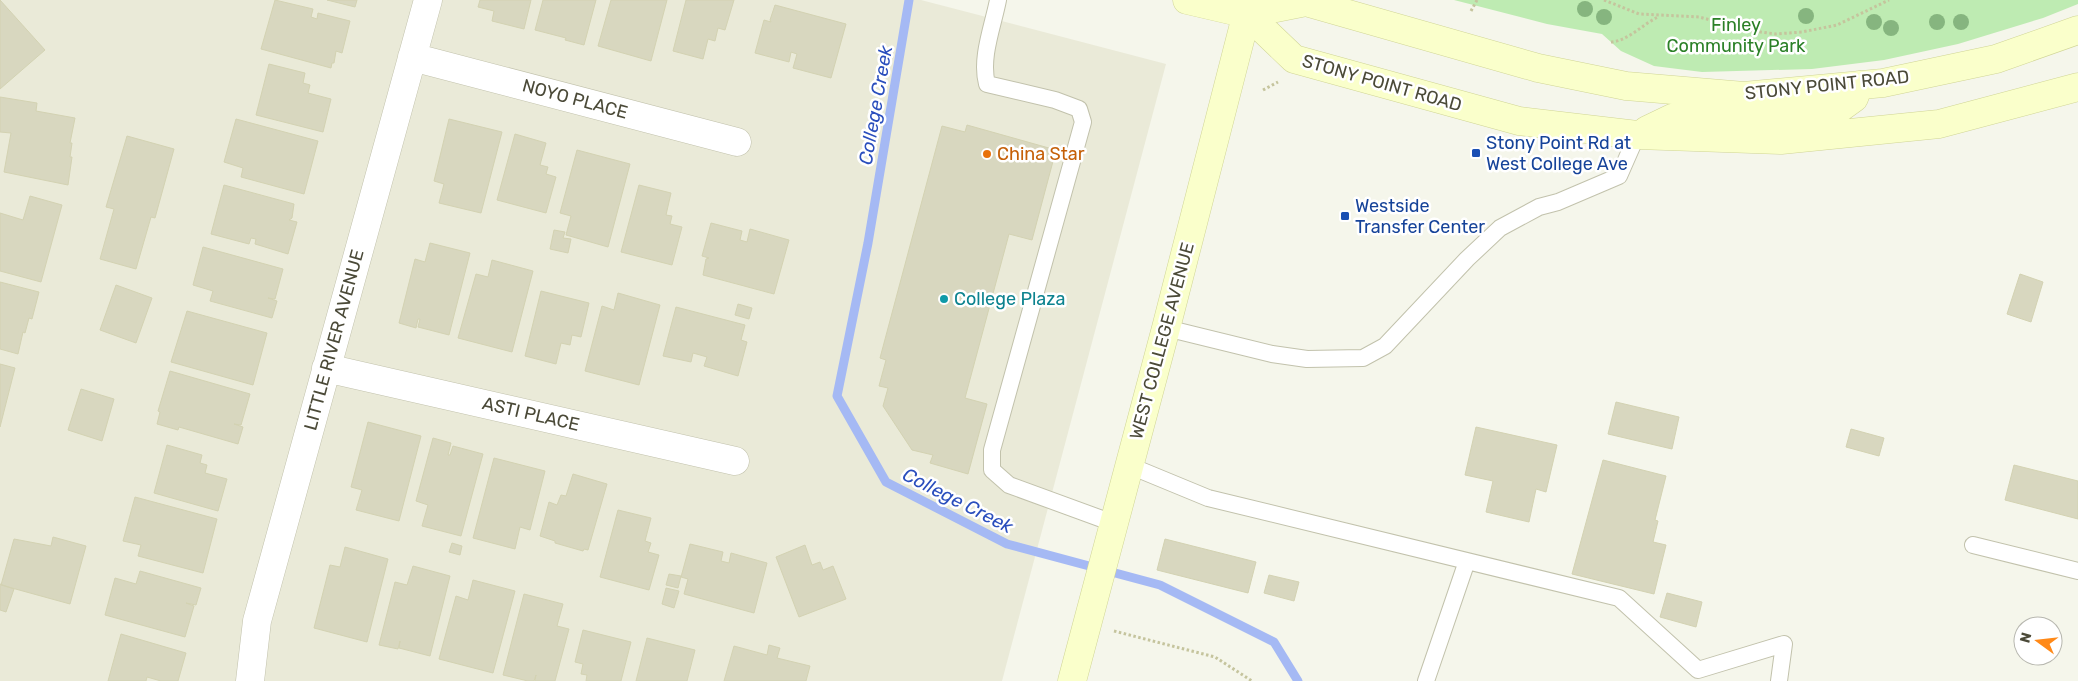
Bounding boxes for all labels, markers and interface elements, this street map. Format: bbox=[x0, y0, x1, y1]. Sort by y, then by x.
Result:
park label: Finley Community Park bbox=[1667, 14, 1806, 57]
water label: College Creek bbox=[854, 43, 897, 167]
street label: STONY POINT ROAD bbox=[1300, 50, 1464, 116]
street label: STONY POINT ROAD bbox=[1744, 65, 1910, 105]
street label: NOYO PLACE bbox=[520, 74, 630, 124]
place label: Stony Point Rd at West College Ave bbox=[1486, 132, 1631, 175]
place label: China Star bbox=[997, 143, 1085, 165]
marker: Stony Point Rd at West College Ave bbox=[1470, 147, 1482, 159]
marker: China Star bbox=[981, 148, 993, 160]
place label: Westside Transfer Center bbox=[1355, 195, 1485, 238]
marker: Westside Transfer Center bbox=[1339, 210, 1351, 222]
street label: WEST COLLEGE AVENUE bbox=[1125, 240, 1199, 442]
street label: LITTLE RIVER AVENUE bbox=[299, 247, 369, 433]
place label: College Plaza bbox=[954, 288, 1065, 310]
marker: College Plaza bbox=[938, 293, 950, 305]
street label: ASTI PLACE bbox=[480, 392, 582, 436]
water label: College Creek bbox=[899, 463, 1017, 538]
north arrow bbox=[2013, 616, 2063, 666]
text: N bbox=[2016, 631, 2035, 645]

